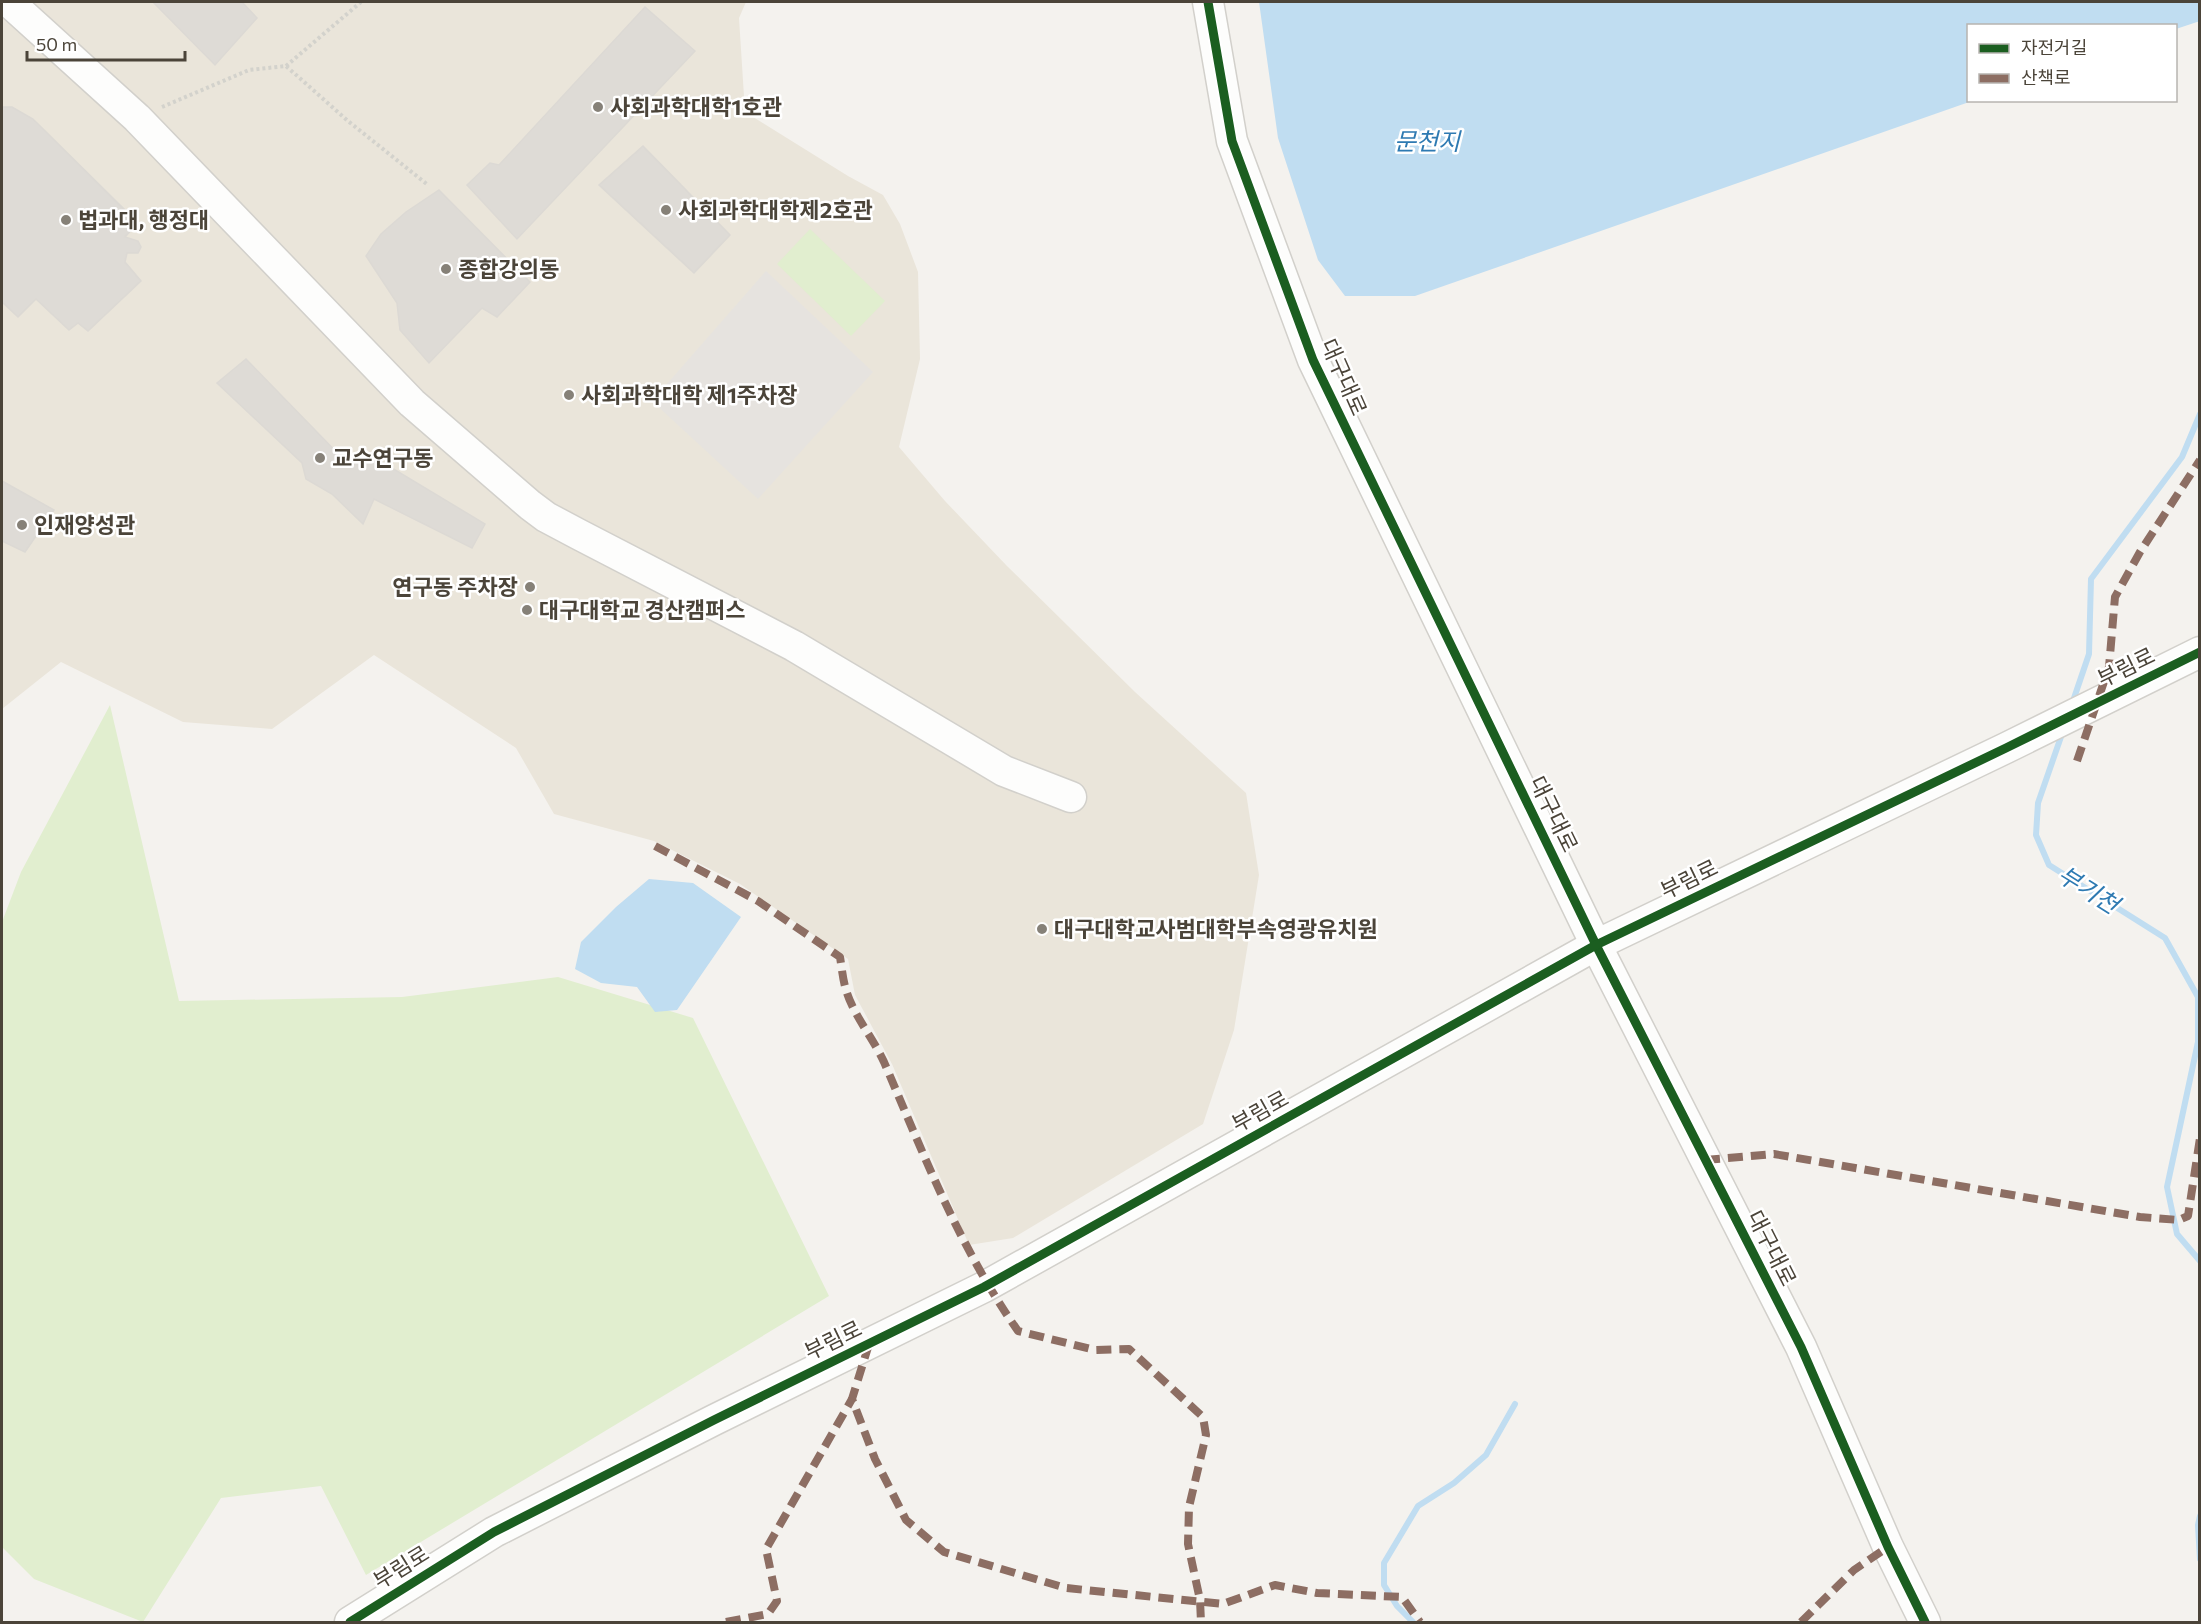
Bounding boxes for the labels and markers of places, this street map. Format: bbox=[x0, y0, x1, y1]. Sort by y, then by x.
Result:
place label: 사회과학대학1호관 bbox=[610, 93, 782, 120]
marker: 사회과학대학1호관 bbox=[591, 100, 605, 114]
place label: 사회과학대학제2호관 bbox=[678, 196, 873, 223]
marker: 사회과학대학제2호관 bbox=[659, 203, 673, 217]
place label: 법과대, 행정대 bbox=[78, 206, 209, 233]
marker: 법과대, 행정대 bbox=[59, 213, 73, 227]
place label: 종합강의동 bbox=[458, 255, 559, 282]
marker: 종합강의동 bbox=[439, 262, 453, 276]
place label: 사회과학대학 제1주차장 bbox=[581, 381, 798, 408]
marker: 사회과학대학 제1주차장 bbox=[562, 388, 576, 402]
place label: 교수연구동 bbox=[332, 444, 433, 471]
marker: 교수연구동 bbox=[313, 451, 327, 465]
place label: 인재양성관 bbox=[34, 511, 135, 538]
marker: 인재양성관 bbox=[15, 518, 29, 532]
place label: 연구동 주차장 bbox=[392, 573, 518, 600]
marker: 연구동 주차장 bbox=[523, 580, 537, 594]
place label: 대구대학교 경산캠퍼스 bbox=[539, 596, 746, 623]
marker: 대구대학교 경산캠퍼스 bbox=[520, 603, 534, 617]
place label: 대구대학교사범대학부속영광유치원 bbox=[1054, 915, 1378, 942]
marker: 대구대학교사범대학부속영광유치원 bbox=[1035, 922, 1049, 936]

